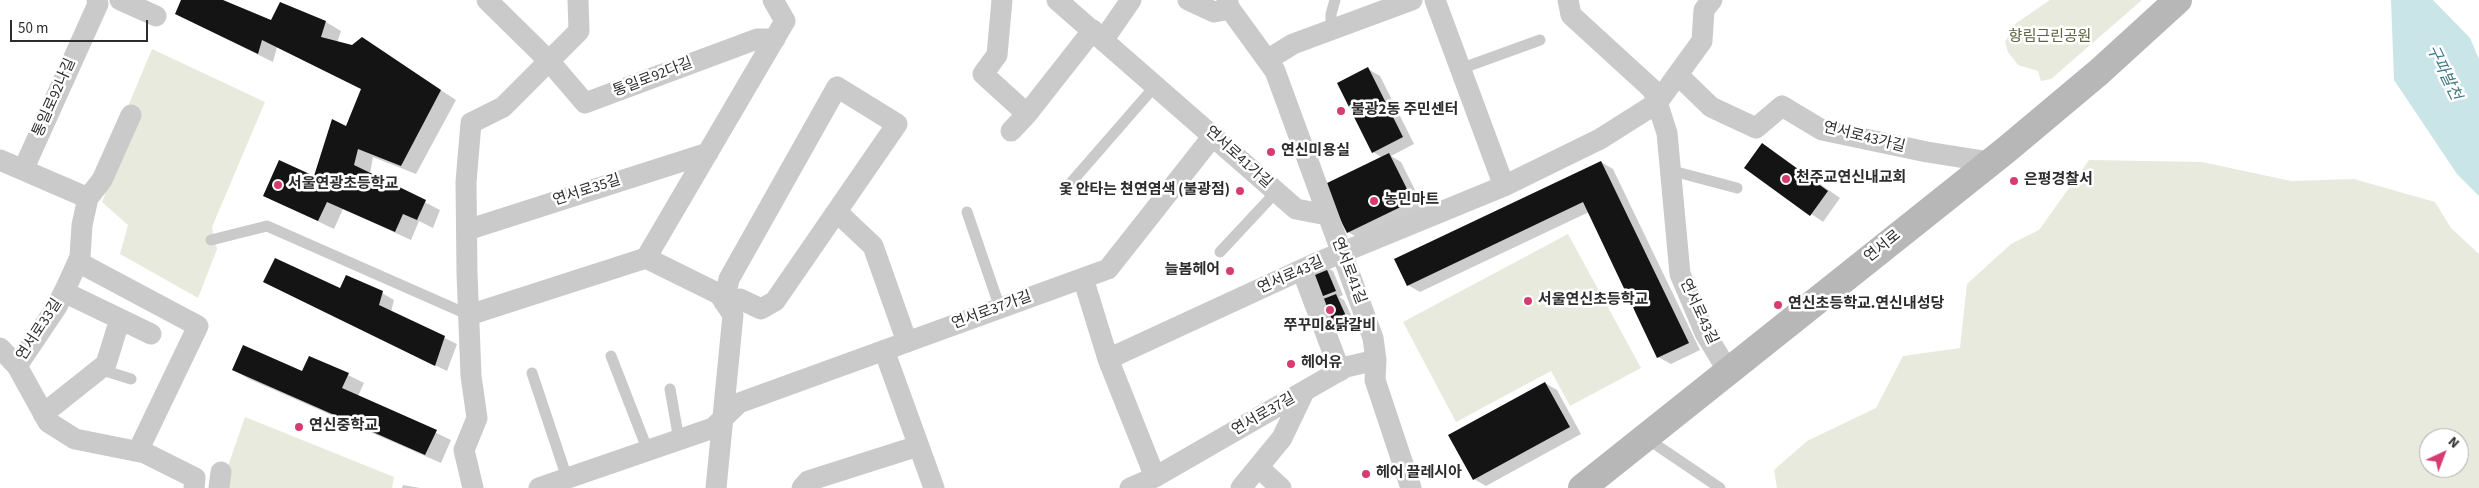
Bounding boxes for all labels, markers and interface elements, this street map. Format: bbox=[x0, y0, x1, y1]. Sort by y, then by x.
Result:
scale bar bbox=[12, 10, 150, 42]
text: 50 m bbox=[18, 18, 48, 39]
park label: 향림근린공원 bbox=[2009, 29, 2091, 47]
water label: 구파발천 bbox=[2421, 42, 2465, 104]
street label: 통일로92다길 bbox=[611, 55, 695, 101]
street label: 통일로92나길 bbox=[30, 56, 80, 140]
place label: 불광2동 주민센터 bbox=[1351, 102, 1459, 120]
marker: 불광2동 주민센터 bbox=[1335, 105, 1347, 117]
street label: 연서로43가길 bbox=[1821, 119, 1907, 157]
street label: 연서로41가길 bbox=[1201, 123, 1275, 193]
place label: 연신미용실 bbox=[1281, 143, 1350, 161]
marker: 연신미용실 bbox=[1265, 146, 1277, 158]
place label: 천주교연신내교회 bbox=[1796, 170, 1906, 188]
street label: 연서로35길 bbox=[551, 172, 623, 210]
place label: 은평경찰서 bbox=[2024, 172, 2093, 190]
marker: 천주교연신내교회 bbox=[1780, 173, 1792, 185]
marker: 은평경찰서 bbox=[2008, 175, 2020, 187]
place label: 서울연광초등학교 bbox=[288, 176, 398, 194]
marker: 서울연광초등학교 bbox=[272, 179, 284, 191]
place label: 옻 안타는 쳔연염색 (불광점) bbox=[1059, 182, 1230, 200]
marker: 옻 안타는 쳔연염색 (불광점) bbox=[1234, 185, 1246, 197]
place label: 농민마트 bbox=[1384, 192, 1439, 210]
marker: 농민마트 bbox=[1368, 195, 1380, 207]
street label: 연서로 bbox=[1861, 227, 1905, 267]
street label: 연서로41길 bbox=[1327, 235, 1369, 307]
street label: 연서로43길 bbox=[1255, 254, 1327, 298]
place label: 늘봄헤어 bbox=[1165, 262, 1220, 280]
marker: 늘봄헤어 bbox=[1224, 265, 1236, 277]
street label: 연서로43길 bbox=[1675, 276, 1721, 348]
street label: 연서로37가길 bbox=[949, 288, 1035, 334]
place label: 서울연신초등학교 bbox=[1538, 292, 1648, 310]
marker: 서울연신초등학교 bbox=[1522, 295, 1534, 307]
street label: 연서로33길 bbox=[13, 296, 67, 364]
place label: 연신초등학교.연신내성당 bbox=[1788, 296, 1944, 314]
marker: 연신초등학교.연신내성당 bbox=[1772, 299, 1784, 311]
marker: 쭈꾸미&닭갈비 bbox=[1324, 304, 1336, 316]
place label: 쭈꾸미&닭갈비 bbox=[1284, 318, 1376, 336]
place label: 헤어유 bbox=[1301, 355, 1342, 373]
marker: 헤어유 bbox=[1285, 358, 1297, 370]
street label: 연서로37길 bbox=[1229, 390, 1299, 440]
place label: 연신중학교 bbox=[309, 418, 378, 436]
marker: 연신중학교 bbox=[293, 421, 305, 433]
north arrow bbox=[2419, 428, 2469, 478]
text: N bbox=[2443, 432, 2464, 453]
place label: 헤어 끌레시아 bbox=[1376, 465, 1462, 483]
marker: 헤어 끌레시아 bbox=[1360, 468, 1372, 480]

